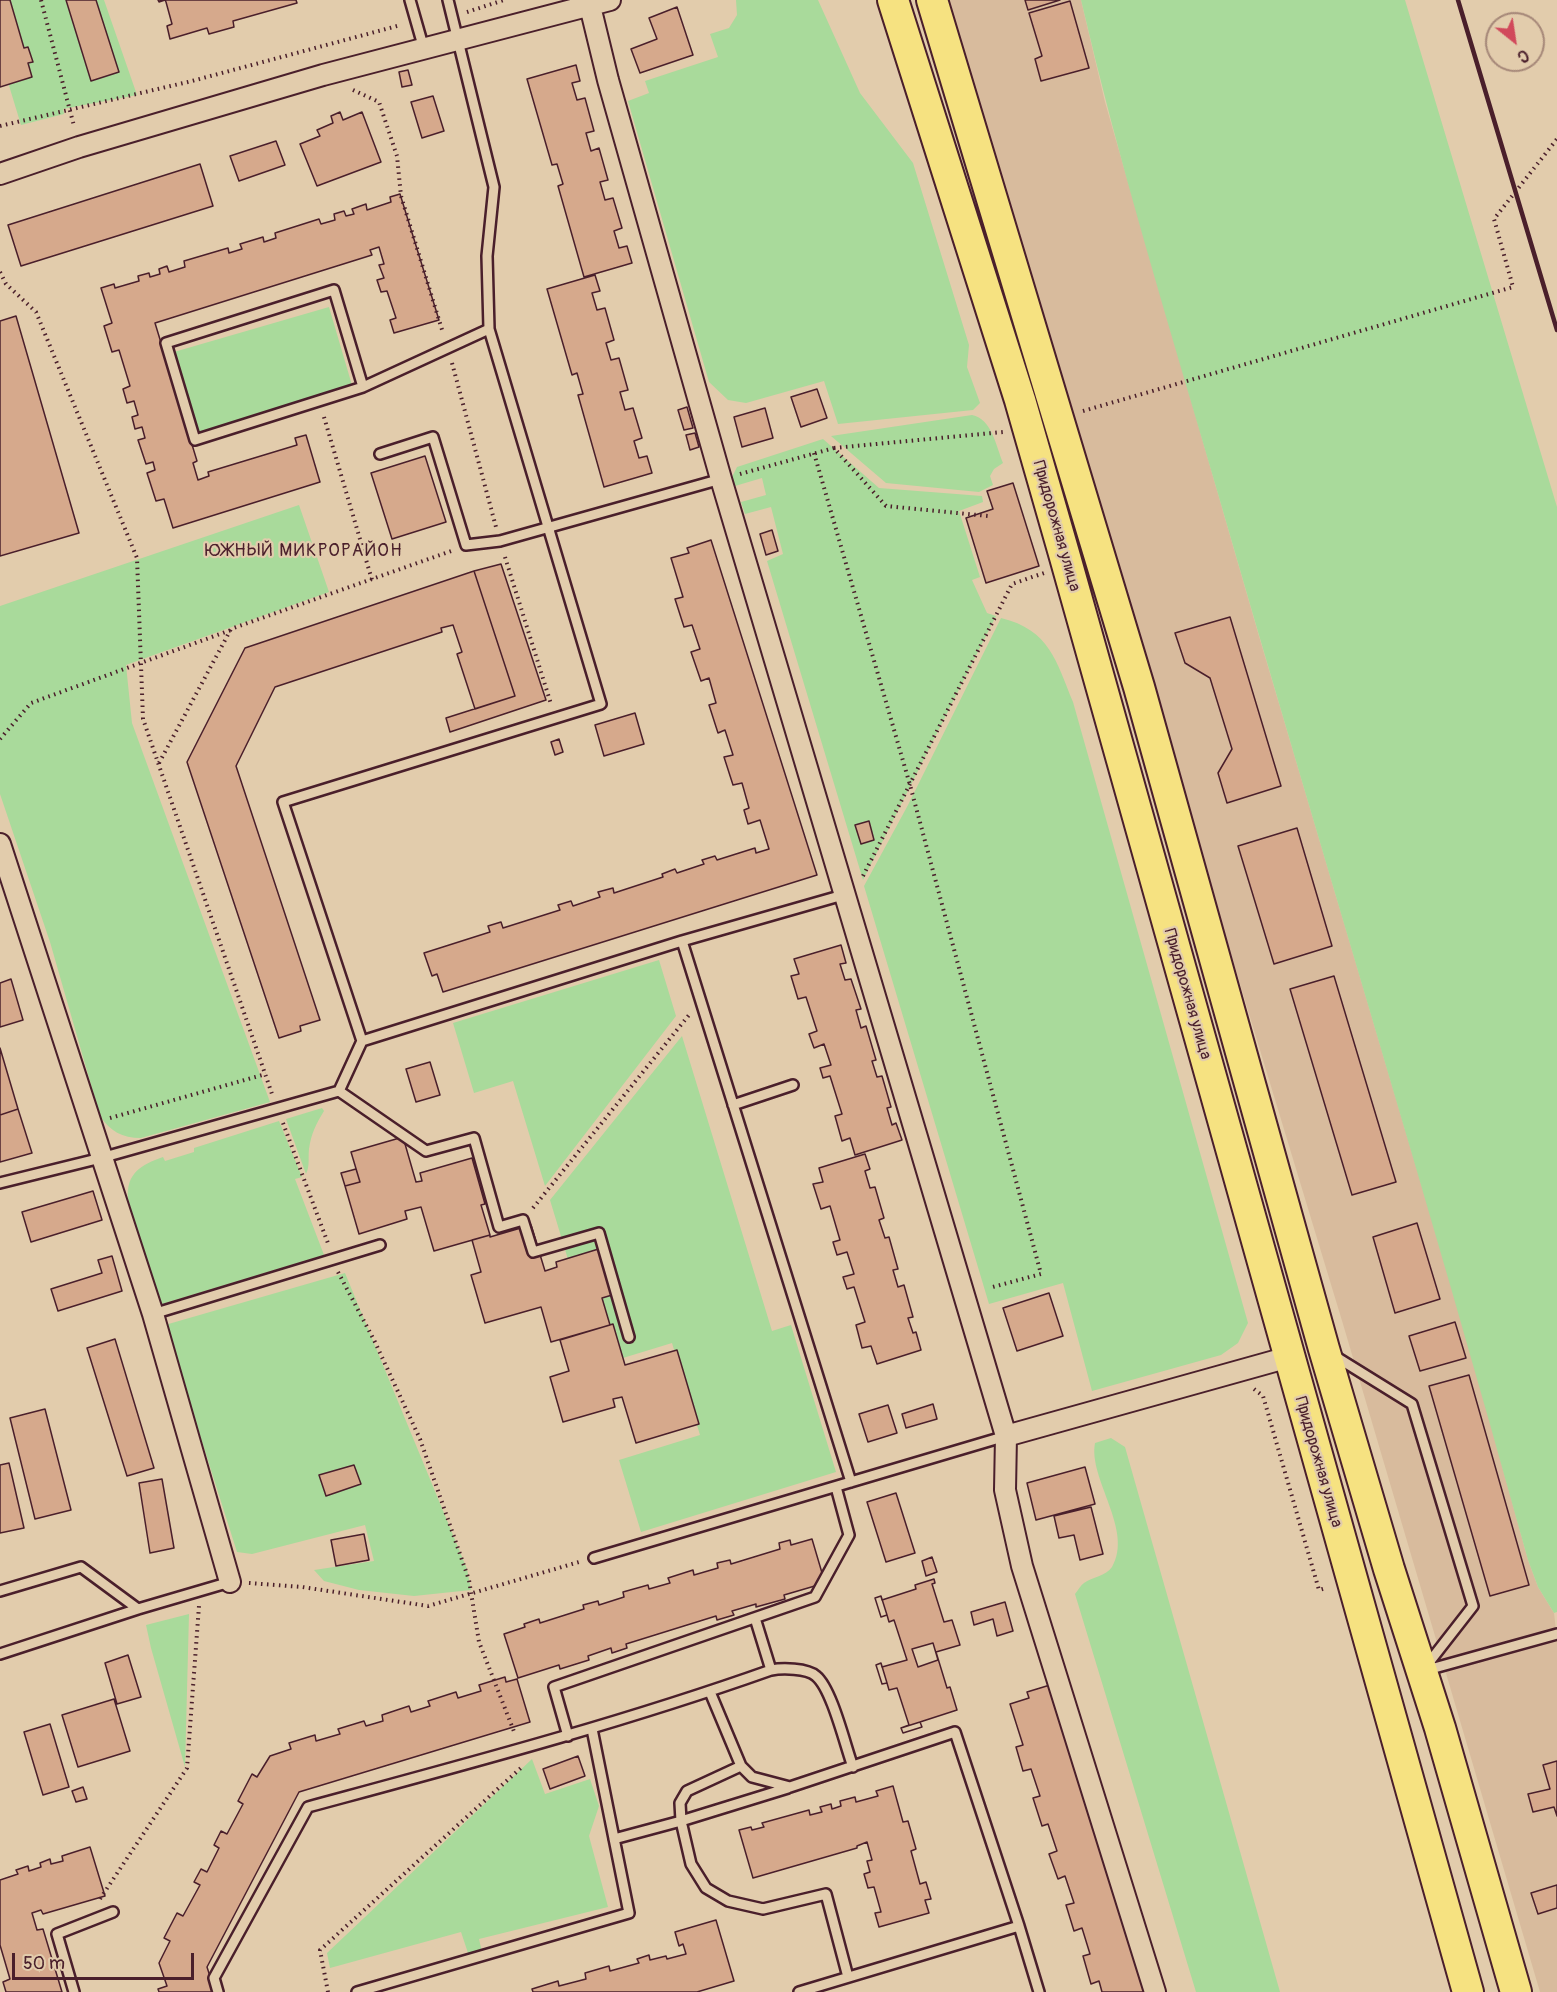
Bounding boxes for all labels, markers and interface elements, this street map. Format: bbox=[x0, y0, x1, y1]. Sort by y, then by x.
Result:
north arrow bbox=[1485, 12, 1545, 72]
text: С bbox=[1514, 45, 1532, 67]
street label: Придорожная улица bbox=[1028, 458, 1084, 594]
district label: ЮЖНЫЙ МИКРОРАЙОН bbox=[205, 540, 403, 562]
street label: Придорожная улица bbox=[1159, 926, 1215, 1062]
street label: Придорожная улица bbox=[1290, 1394, 1346, 1530]
scale bar bbox=[15, 1941, 196, 1979]
text: 50 m bbox=[23, 1952, 65, 1975]

